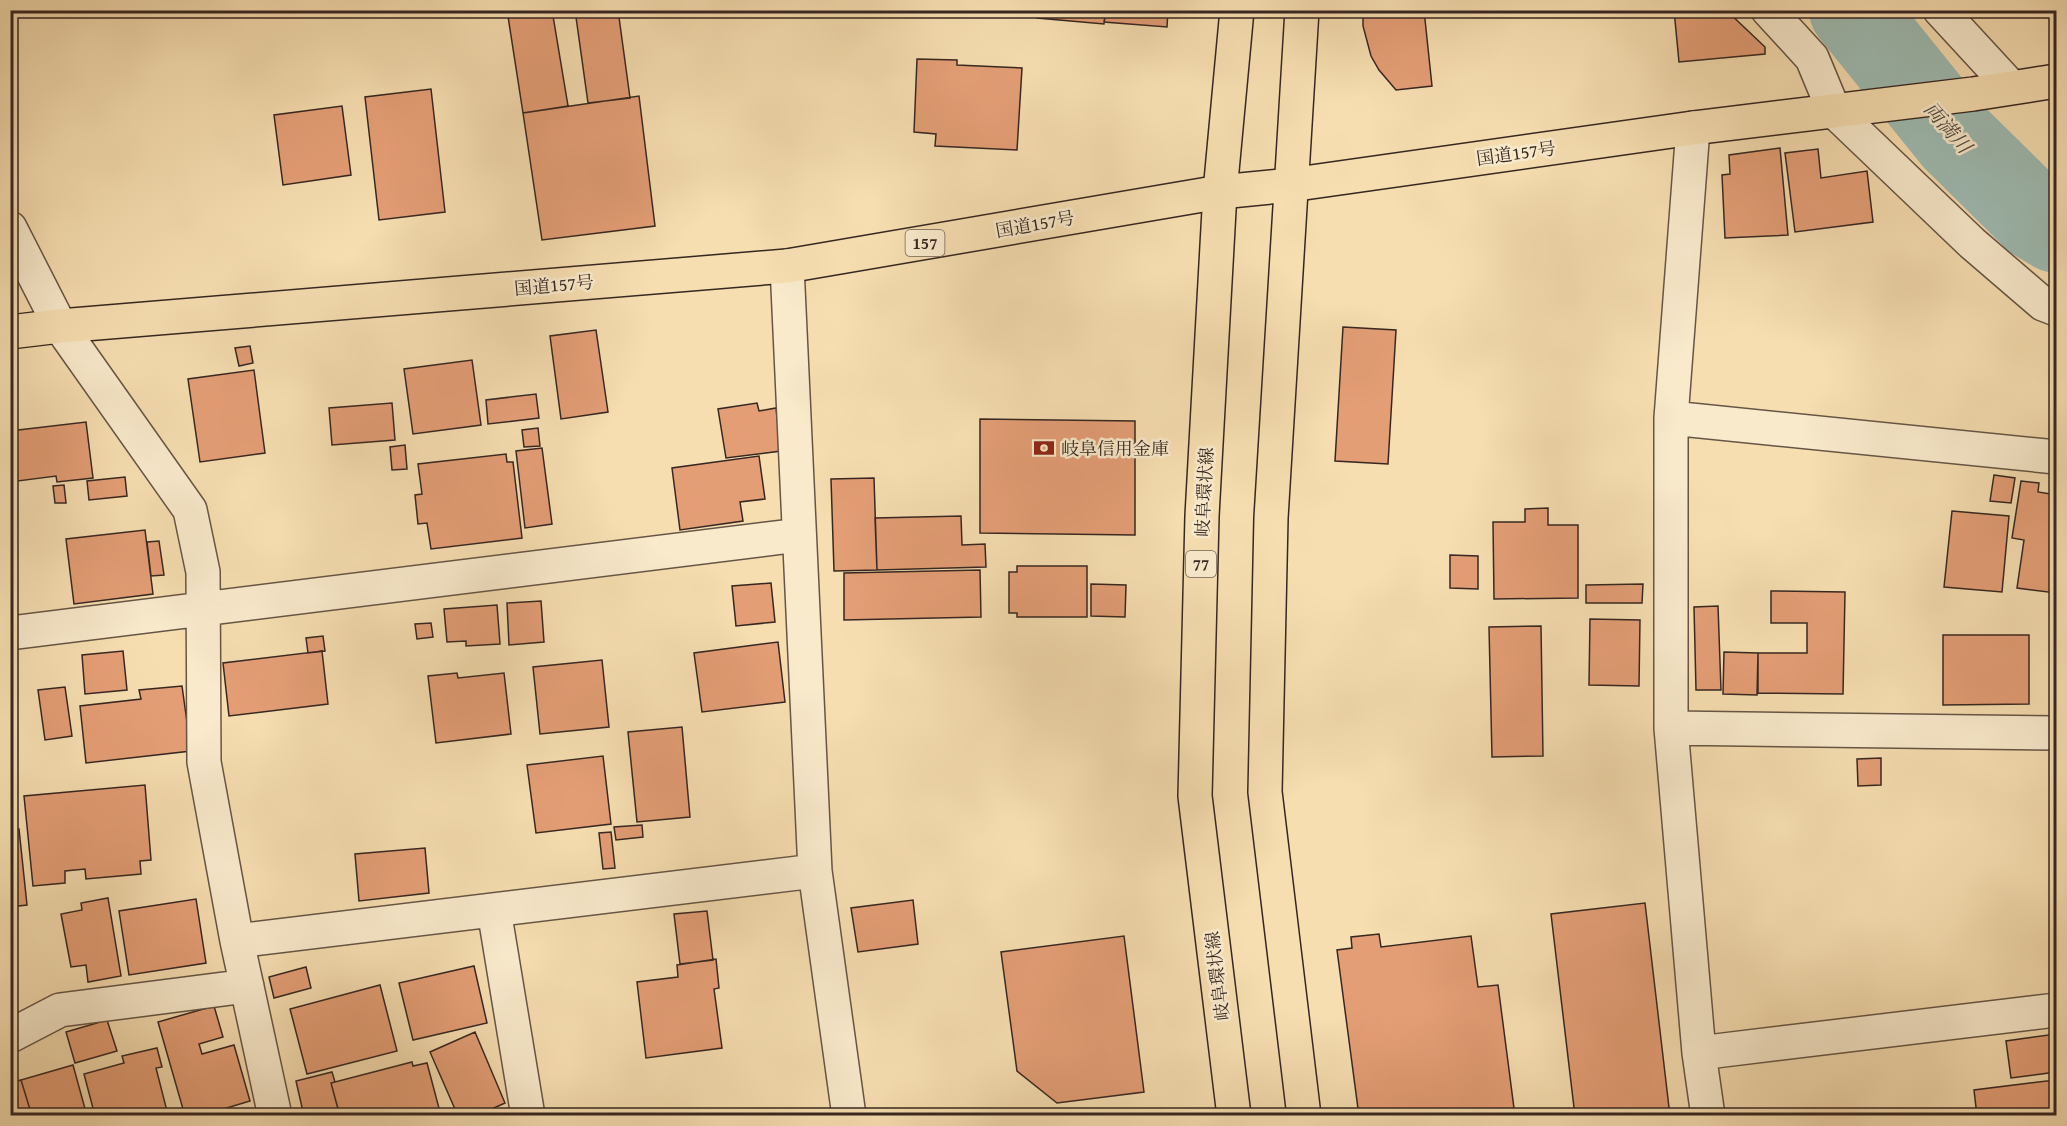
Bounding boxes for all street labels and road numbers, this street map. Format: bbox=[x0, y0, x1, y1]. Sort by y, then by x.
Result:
street label: 国道157号 bbox=[1475, 134, 1557, 172]
street label: 国道157号 bbox=[993, 204, 1077, 244]
road number: 157 bbox=[906, 230, 944, 256]
street label: 国道157号 bbox=[513, 268, 595, 302]
street label: 岐阜環状線 bbox=[1188, 446, 1220, 538]
road number: 77 bbox=[1186, 551, 1216, 577]
street label: 岐阜環状線 bbox=[1198, 930, 1236, 1022]

